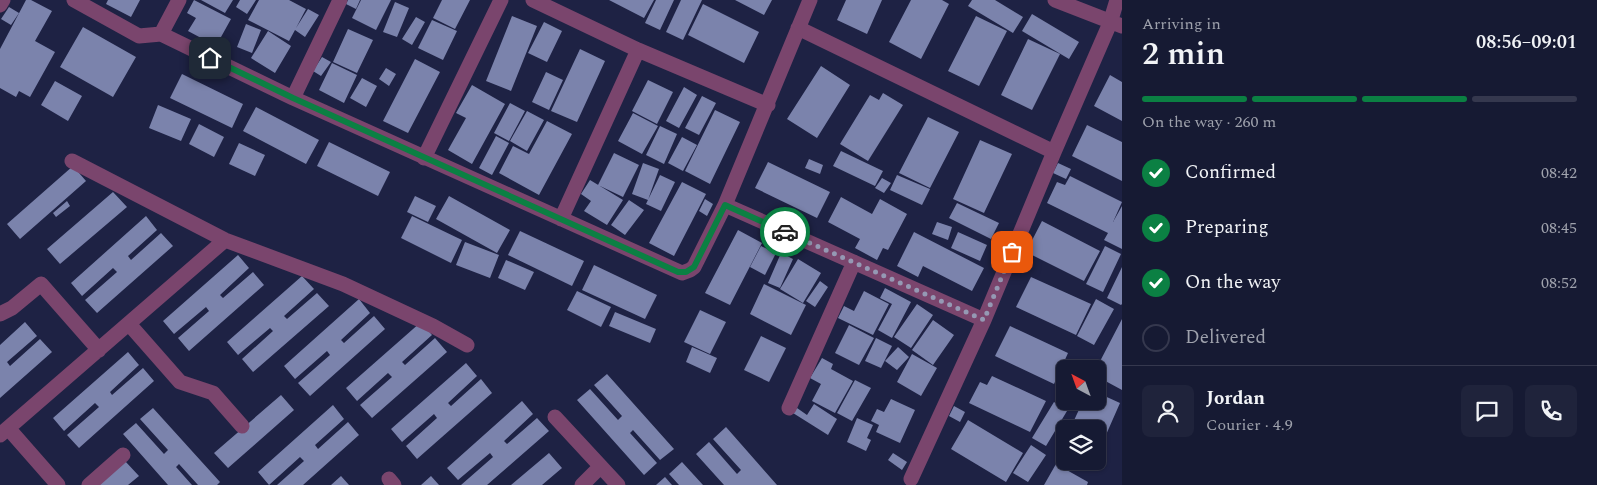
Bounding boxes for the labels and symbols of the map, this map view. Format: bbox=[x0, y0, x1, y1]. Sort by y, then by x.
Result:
pin bbox=[189, 37, 231, 79]
courier bbox=[760, 207, 810, 257]
pin bbox=[991, 231, 1033, 273]
north arrow bbox=[1056, 360, 1106, 410]

